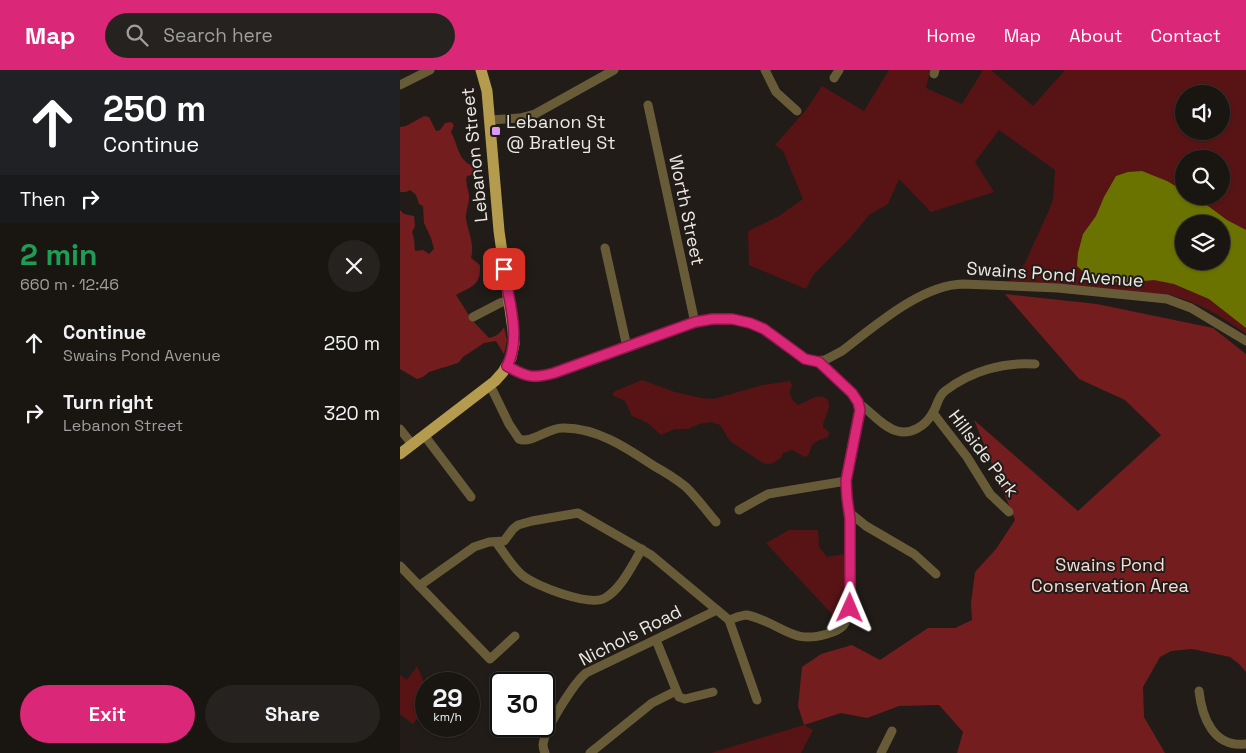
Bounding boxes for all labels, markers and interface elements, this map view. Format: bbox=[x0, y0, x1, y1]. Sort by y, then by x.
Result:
search box bbox=[105, 13, 455, 58]
text: Map bbox=[25, 20, 75, 51]
icon: search bbox=[123, 21, 151, 49]
text: Search here bbox=[163, 23, 273, 48]
text: Home bbox=[927, 24, 976, 47]
text: Map bbox=[1004, 24, 1041, 47]
text: About bbox=[1069, 24, 1123, 47]
text: Contact bbox=[1151, 24, 1221, 47]
map controls bbox=[1175, 85, 1230, 270]
button: sound bbox=[1175, 85, 1230, 140]
text: 250 m bbox=[103, 87, 206, 131]
street label: Lebanon Street bbox=[455, 87, 493, 223]
icon: ahead bbox=[20, 90, 85, 155]
place label: Lebanon St @ Bratley St bbox=[506, 110, 616, 154]
marker: Lebanon St @ Bratley St bbox=[490, 125, 502, 137]
text: Continue bbox=[103, 130, 199, 158]
button: search bbox=[1175, 150, 1230, 205]
street label: Worth Street bbox=[664, 153, 710, 267]
icon: right bbox=[76, 185, 104, 213]
text: Then bbox=[20, 187, 66, 212]
button: layers bbox=[1175, 215, 1230, 270]
text: 2 min bbox=[20, 235, 98, 274]
button: close bbox=[328, 240, 380, 292]
pin bbox=[483, 248, 525, 290]
icon: arrive bbox=[490, 255, 518, 283]
street label: Swains Pond Avenue bbox=[966, 256, 1144, 292]
text: 660 m · 12:46 bbox=[20, 274, 119, 295]
text: Continue bbox=[63, 320, 146, 345]
icon: ahead bbox=[20, 329, 48, 357]
text: 250 m bbox=[324, 331, 380, 356]
text: Swains Pond Avenue bbox=[63, 345, 221, 366]
text: Turn right bbox=[63, 390, 153, 415]
icon: right bbox=[20, 399, 48, 427]
text: 320 m bbox=[324, 401, 380, 426]
street label: Hillside Park bbox=[944, 405, 1024, 501]
text: Lebanon Street bbox=[63, 415, 183, 436]
park label: Swains Pond Conservation Area bbox=[1031, 553, 1189, 597]
position arrow bbox=[823, 581, 875, 633]
street label: Nichols Road bbox=[575, 599, 685, 671]
speed limit sign: 30 bbox=[490, 672, 555, 737]
text: 29 bbox=[432, 682, 463, 714]
button: Exit bbox=[20, 685, 195, 743]
button: Share bbox=[205, 685, 380, 743]
text: km/h bbox=[433, 709, 462, 725]

